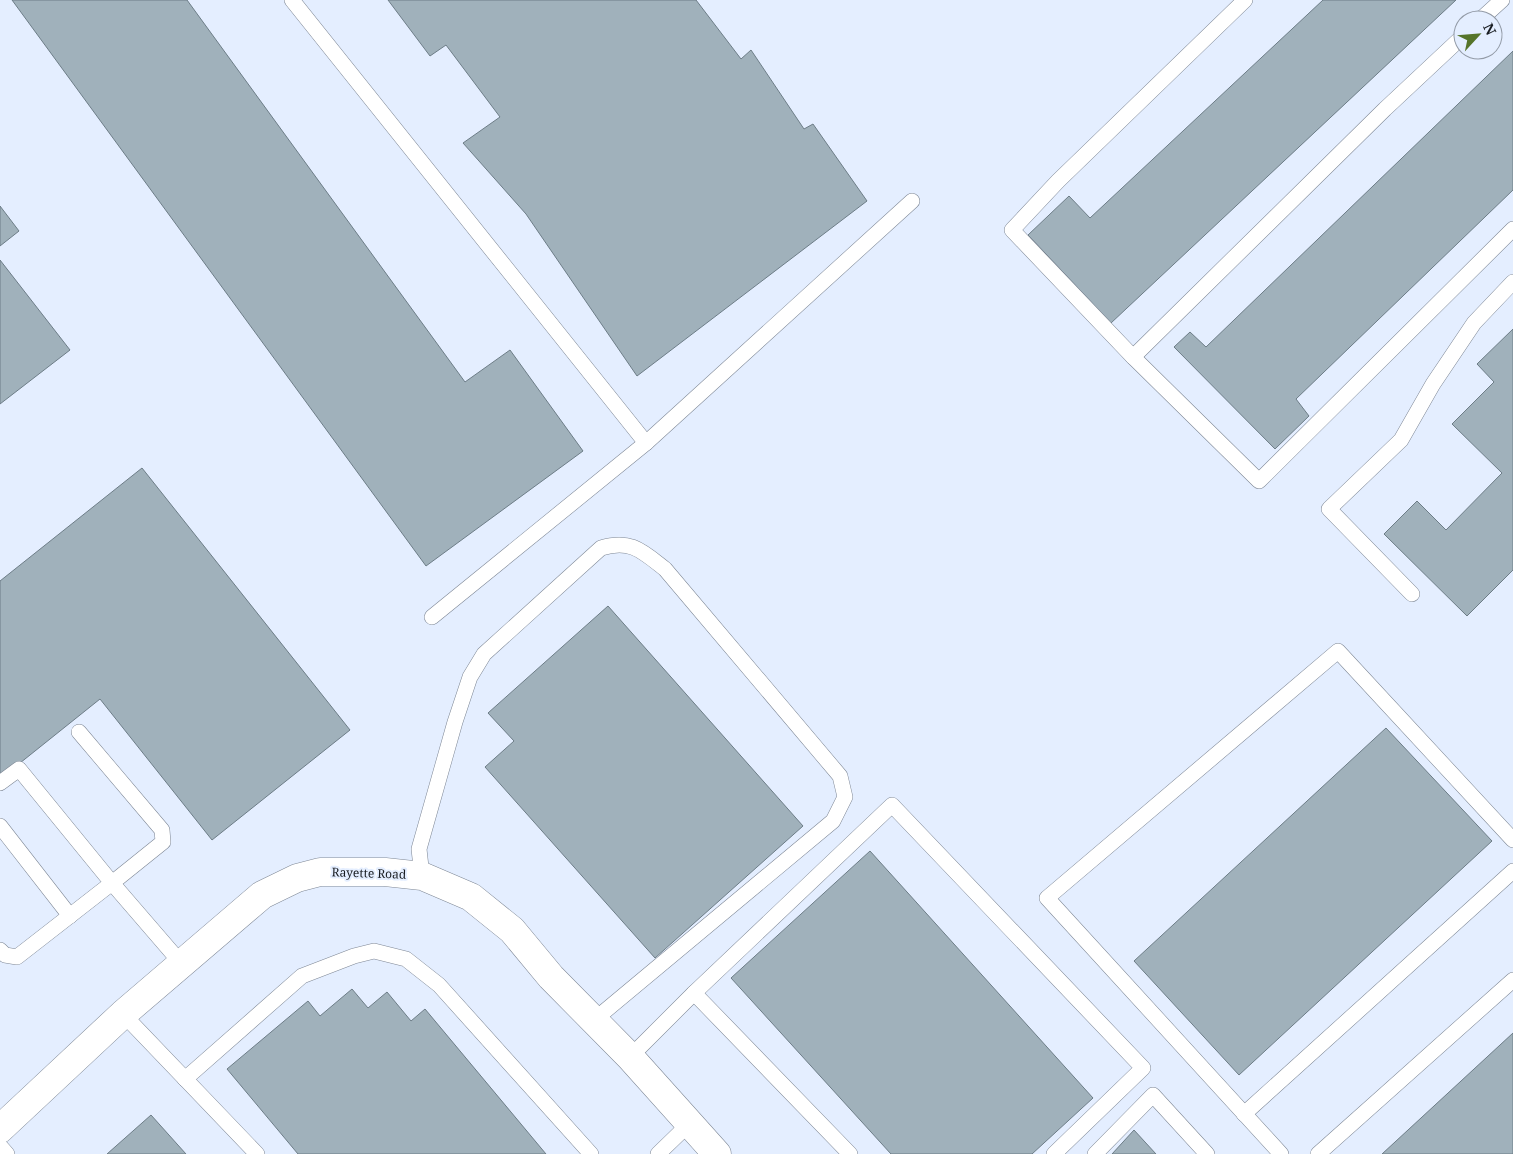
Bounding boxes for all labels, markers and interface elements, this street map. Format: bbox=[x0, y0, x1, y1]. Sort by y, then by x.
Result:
north arrow bbox=[1453, 10, 1503, 60]
text: N bbox=[1479, 20, 1501, 38]
street label: Rayette Road bbox=[331, 863, 407, 883]

